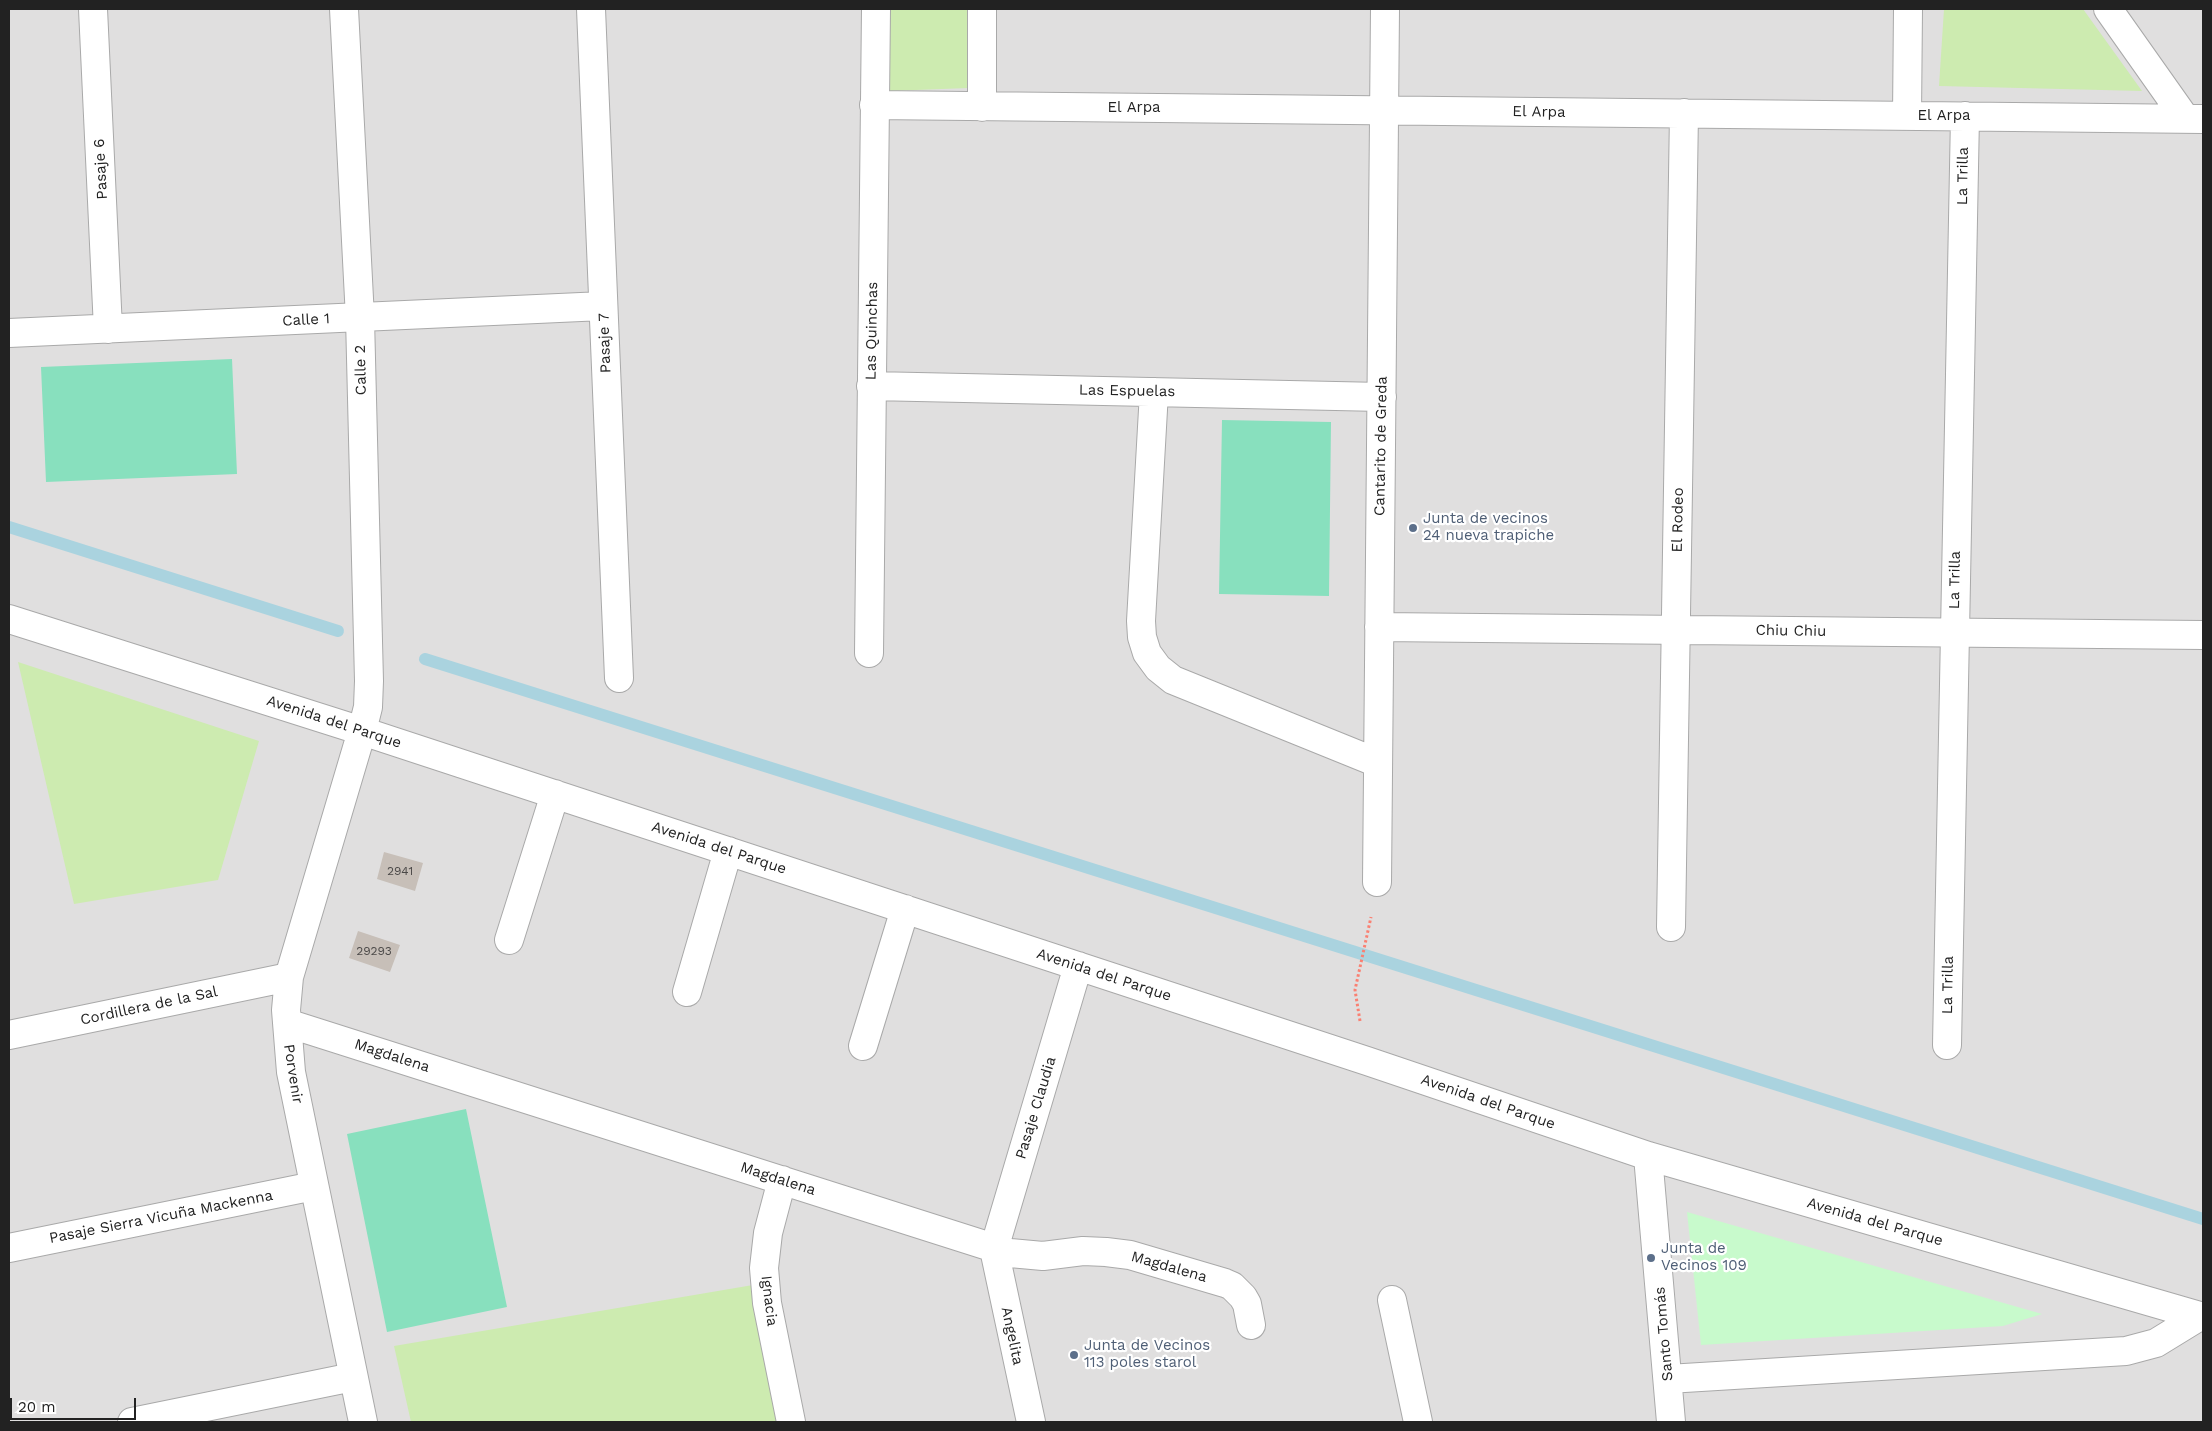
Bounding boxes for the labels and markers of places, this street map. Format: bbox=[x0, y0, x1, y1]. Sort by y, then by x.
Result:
place label: Junta de vecinos 24 nueva trapiche bbox=[1423, 510, 1554, 545]
marker: Junta de vecinos 24 nueva trapiche bbox=[1407, 522, 1419, 534]
place label: Junta de Vecinos 109 bbox=[1661, 1240, 1747, 1275]
marker: Junta de Vecinos 109 bbox=[1645, 1252, 1657, 1264]
place label: Junta de Vecinos 113 poles starol bbox=[1084, 1337, 1210, 1372]
marker: Junta de Vecinos 113 poles starol bbox=[1068, 1349, 1080, 1361]

